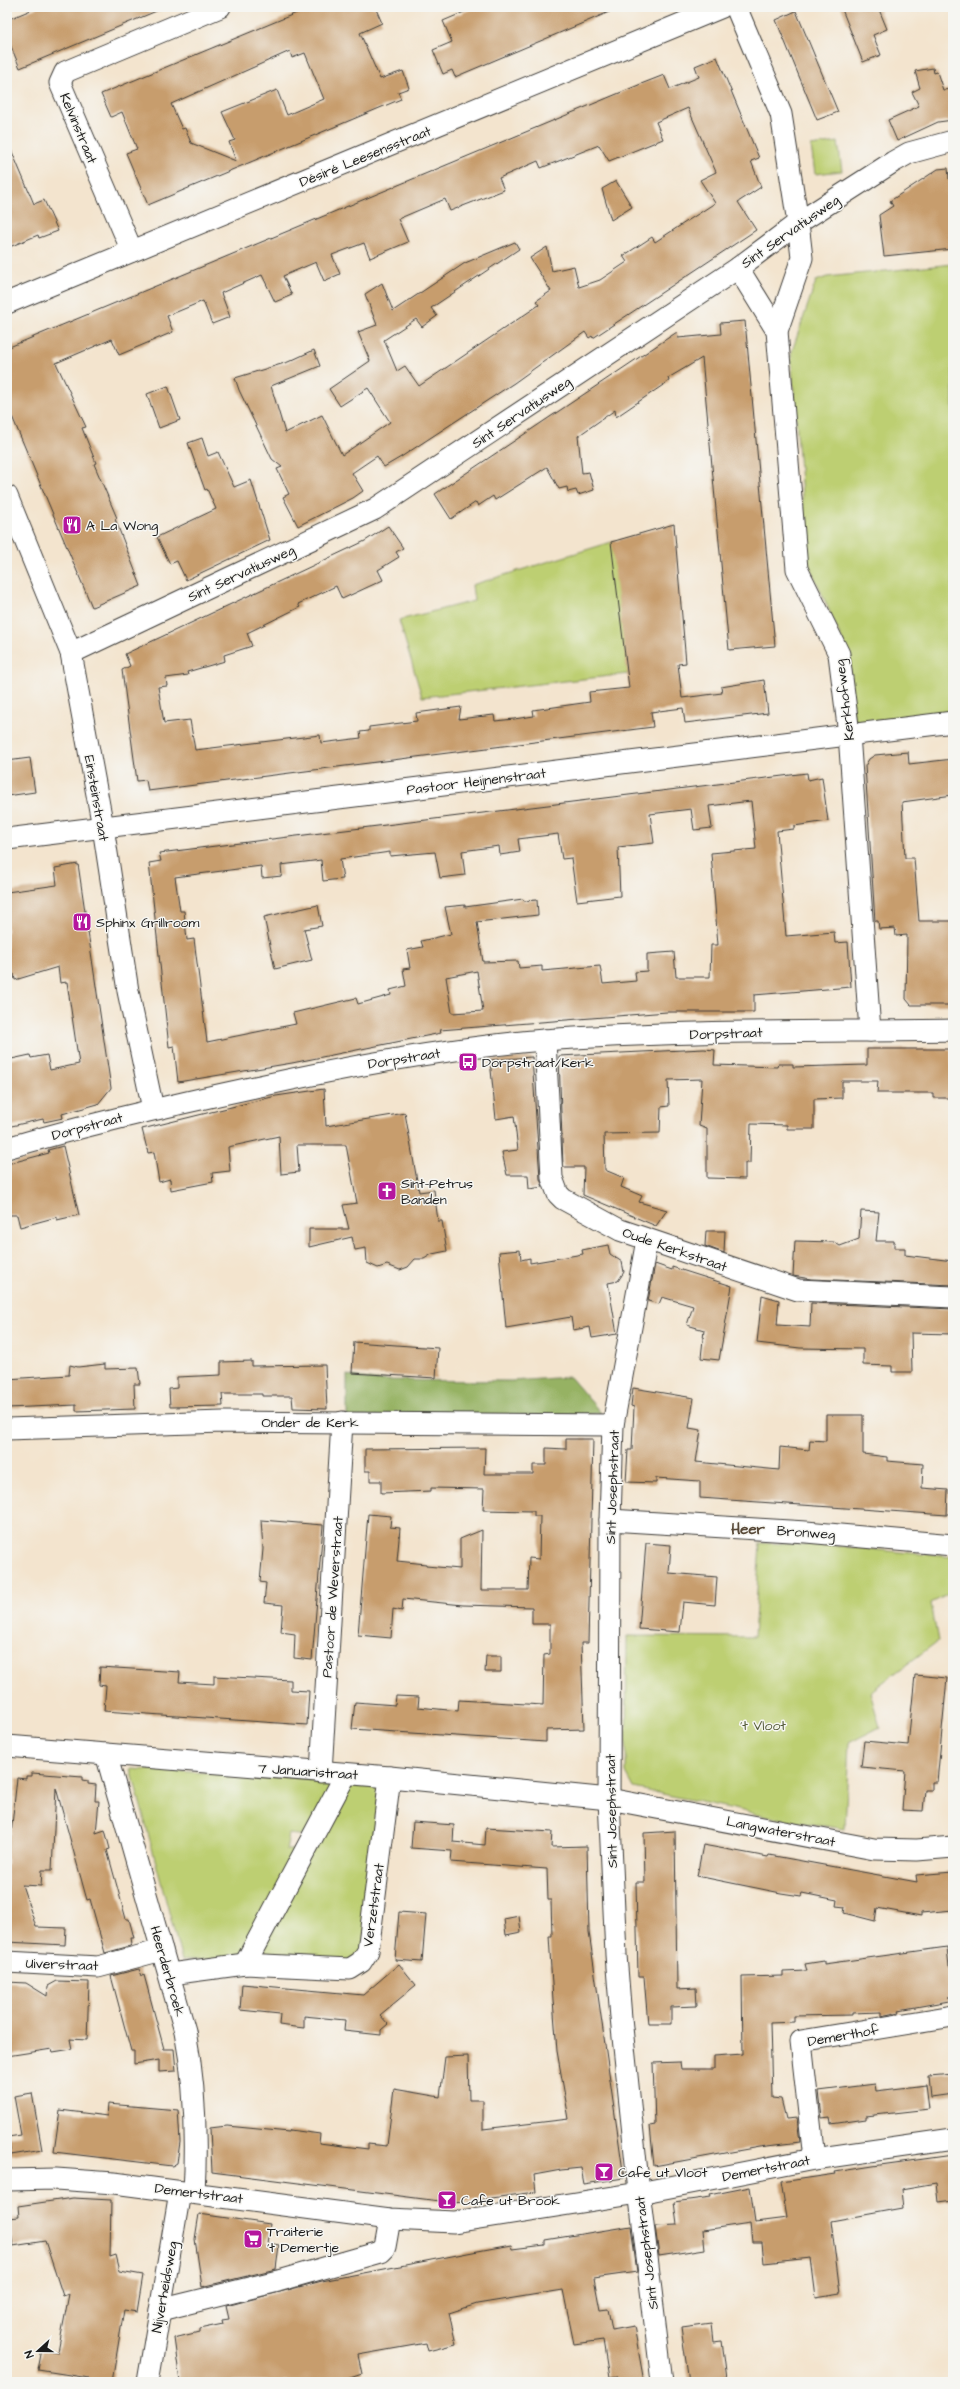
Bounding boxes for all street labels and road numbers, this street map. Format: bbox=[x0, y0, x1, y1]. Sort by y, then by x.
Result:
street label: Kelvinstraat bbox=[54, 90, 102, 167]
street label: Désiré Leesensstraat bbox=[296, 121, 435, 193]
street label: Sint Servatiusweg bbox=[737, 190, 844, 273]
street label: Sint Servatiusweg bbox=[468, 372, 575, 454]
street label: Sint Servatiusweg bbox=[185, 540, 298, 608]
street label: Kerkhofweg bbox=[830, 658, 860, 742]
street label: Einsteinstraat bbox=[79, 754, 113, 843]
street label: Pastoor Heijnenstraat bbox=[405, 763, 547, 800]
street label: Dorpstraat bbox=[689, 1023, 763, 1045]
street label: Dorpstraat bbox=[367, 1043, 442, 1075]
street label: Dorpstraat bbox=[50, 1108, 125, 1146]
street label: Oude Kerkstraat bbox=[620, 1223, 730, 1277]
street label: Onder de Kerk bbox=[261, 1413, 359, 1433]
street label: Sint Josephstraat bbox=[601, 1429, 625, 1545]
street label: Pastoor de Weverstraat bbox=[317, 1515, 349, 1678]
street label: Bronweg bbox=[776, 1521, 836, 1545]
street label: Sint Josephstraat bbox=[601, 1753, 623, 1868]
street label: 7 Januaristraat bbox=[257, 1759, 359, 1785]
street label: Langwaterstraat bbox=[725, 1812, 837, 1852]
street label: Verzetstraat bbox=[358, 1862, 390, 1948]
street label: Heerderbroek bbox=[145, 1924, 190, 2019]
street label: Uiverstraat bbox=[25, 1954, 99, 1976]
street label: Demerthof bbox=[806, 2020, 881, 2052]
street label: Demertstraat bbox=[721, 2151, 812, 2187]
street label: Demertstraat bbox=[154, 2179, 245, 2209]
street label: Sint Josephstraat bbox=[630, 2195, 664, 2311]
street label: Nijverheidsweg bbox=[147, 2240, 183, 2335]

